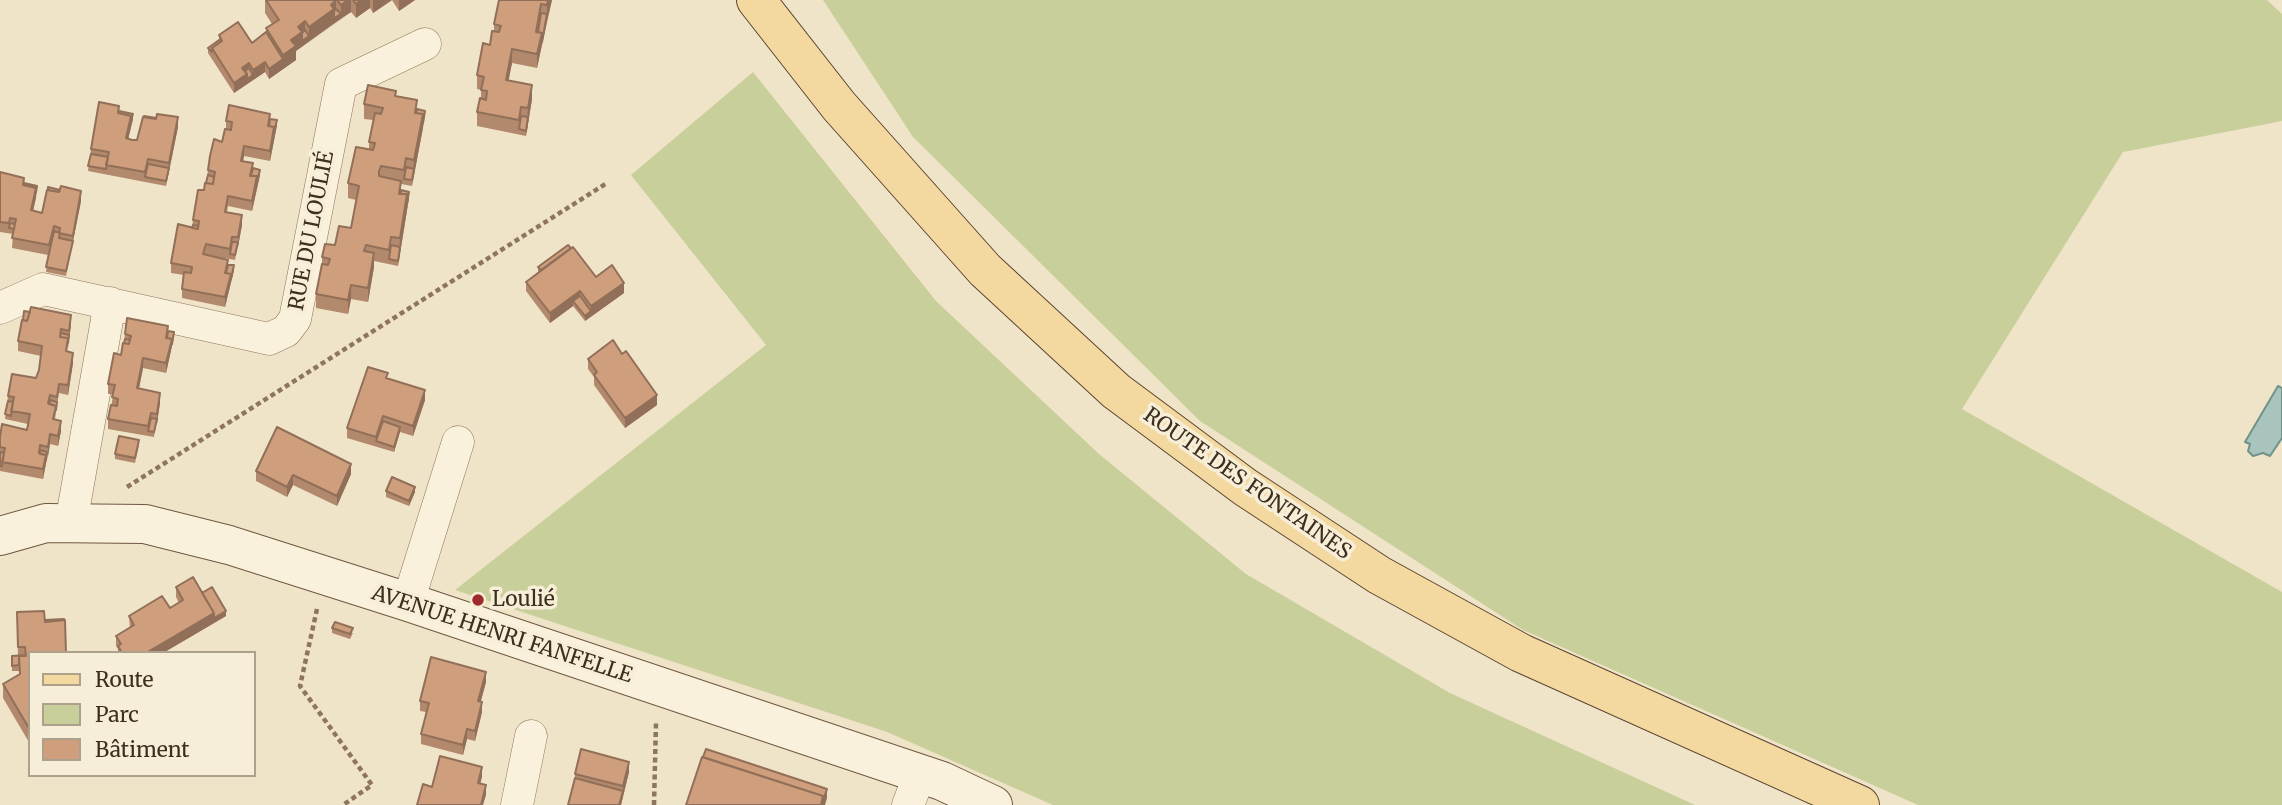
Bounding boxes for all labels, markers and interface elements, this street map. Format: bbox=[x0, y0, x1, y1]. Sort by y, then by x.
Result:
street label: RUE DU LOULIÉ bbox=[284, 149, 340, 313]
street label: ROUTE DES FONTAINES bbox=[1138, 403, 1356, 565]
street label: AVENUE HENRI FANFELLE bbox=[369, 581, 635, 689]
place label: Loulié bbox=[492, 587, 555, 613]
marker: Loulié bbox=[470, 592, 486, 608]
legend bbox=[28, 651, 256, 777]
text: Route bbox=[95, 666, 153, 693]
text: Parc bbox=[95, 701, 139, 728]
text: Bâtiment bbox=[95, 736, 189, 763]

